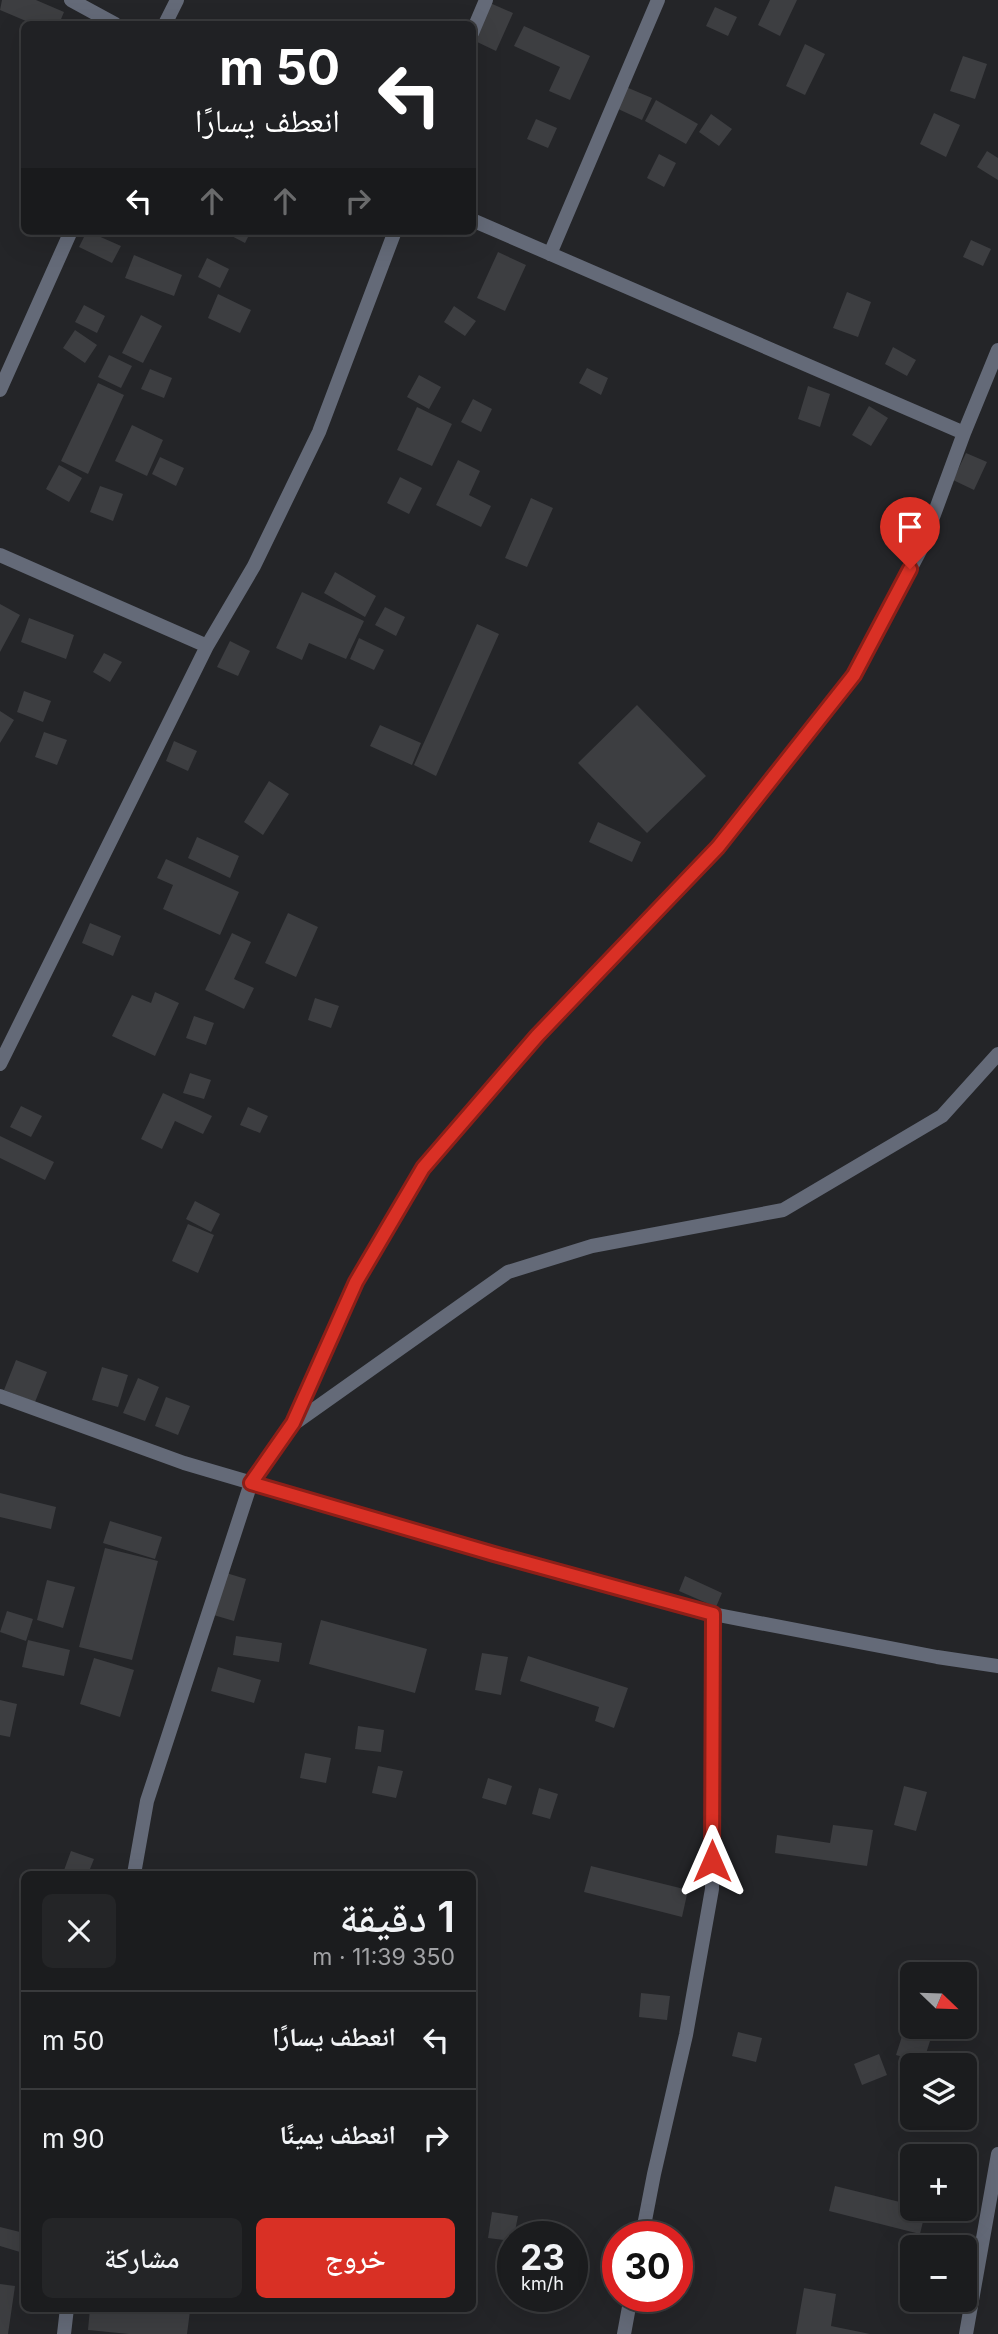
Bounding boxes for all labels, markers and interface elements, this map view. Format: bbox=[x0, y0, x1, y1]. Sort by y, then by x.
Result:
text: 50 m bbox=[219, 38, 340, 97]
icon: left bbox=[364, 49, 455, 140]
text: انعطف يسارًا bbox=[195, 101, 340, 140]
icon: left bbox=[120, 182, 158, 220]
icon: ahead bbox=[193, 182, 231, 220]
icon: ahead bbox=[266, 182, 304, 220]
icon: right bbox=[339, 182, 377, 220]
pin bbox=[880, 497, 940, 569]
icon: arrive bbox=[891, 508, 929, 546]
position arrow bbox=[675, 1824, 749, 1898]
text: 1 دقيقة bbox=[339, 1891, 455, 1942]
button: close bbox=[42, 1894, 116, 1968]
text: 350 m · 11:39 bbox=[312, 1943, 455, 1971]
north arrow bbox=[900, 1962, 976, 2039]
map controls bbox=[900, 1962, 977, 2312]
text: انعطف يسارًا bbox=[272, 2021, 396, 2052]
icon: left bbox=[417, 2021, 455, 2059]
text: 50 m bbox=[42, 2025, 104, 2056]
button: layers bbox=[900, 2053, 977, 2130]
text: انعطف يمينًا bbox=[280, 2119, 396, 2150]
icon: right bbox=[417, 2119, 455, 2157]
text: 90 m bbox=[42, 2123, 105, 2154]
button: + bbox=[900, 2144, 977, 2221]
button: مشاركة bbox=[42, 2218, 242, 2298]
button: خروج bbox=[256, 2218, 455, 2298]
speed limit sign: 30 bbox=[602, 2221, 693, 2312]
button: − bbox=[900, 2235, 977, 2312]
text: 23 bbox=[520, 2236, 565, 2278]
text: km/h bbox=[521, 2273, 564, 2294]

